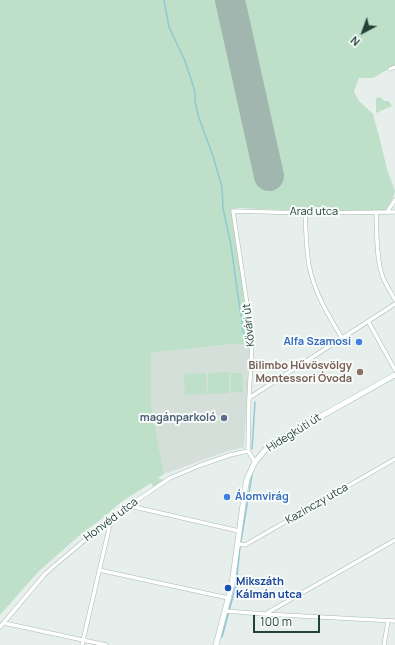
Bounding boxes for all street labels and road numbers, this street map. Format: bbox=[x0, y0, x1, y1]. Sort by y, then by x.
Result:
street label: Arad utca bbox=[290, 205, 338, 219]
street label: Kővári út bbox=[240, 303, 258, 347]
street label: Hidegkúti út bbox=[264, 411, 324, 455]
street label: Kazinczy utca bbox=[283, 481, 351, 527]
street label: Honvéd utca bbox=[81, 495, 141, 545]

